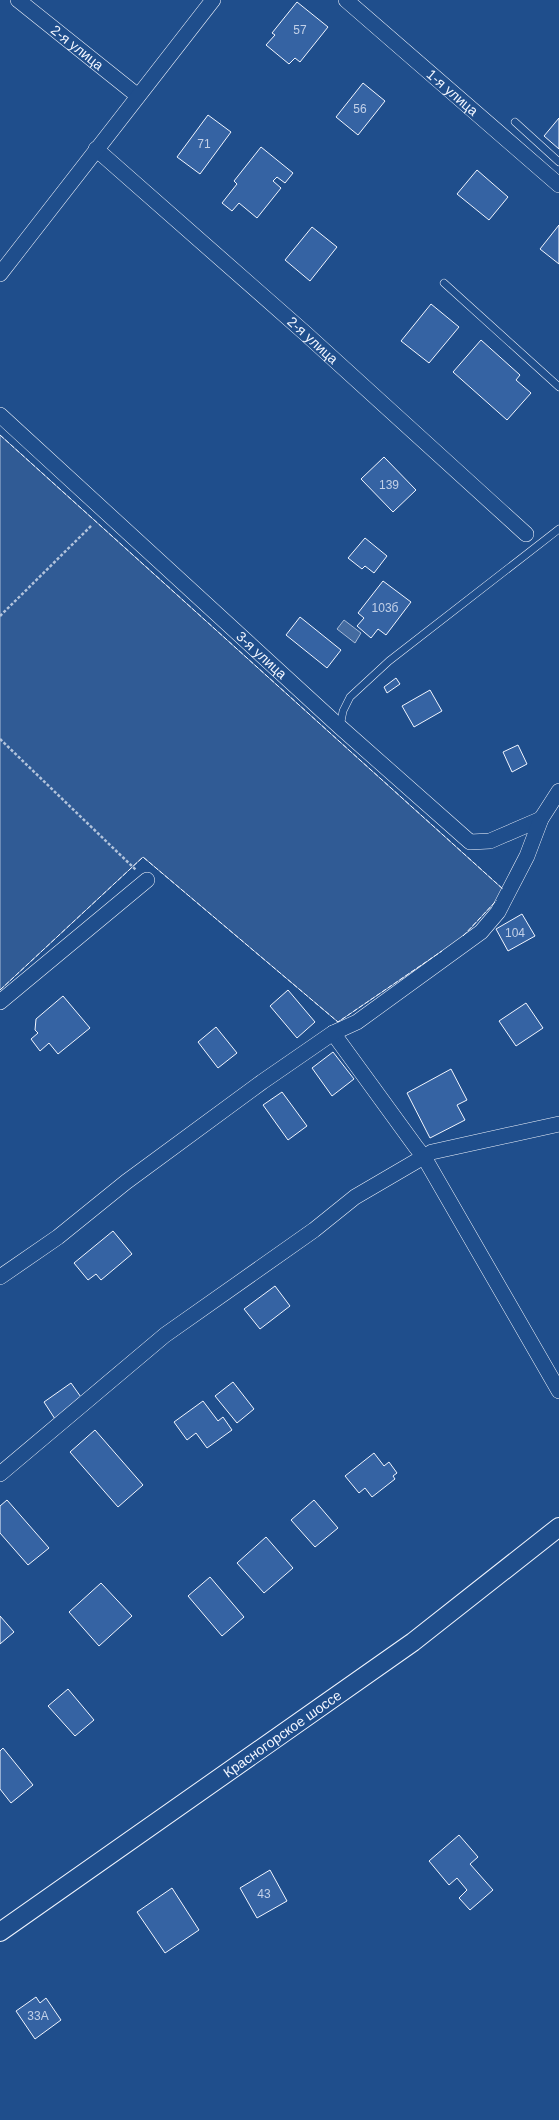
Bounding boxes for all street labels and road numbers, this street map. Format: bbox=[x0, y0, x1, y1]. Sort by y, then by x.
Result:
street label: 2-я улица bbox=[48, 22, 107, 73]
street label: 1-я улица bbox=[424, 66, 481, 119]
street label: 2-я улица bbox=[284, 313, 341, 367]
street label: 3-я улица bbox=[233, 628, 290, 682]
street label: Красногорское шоссе bbox=[220, 1687, 345, 1781]

